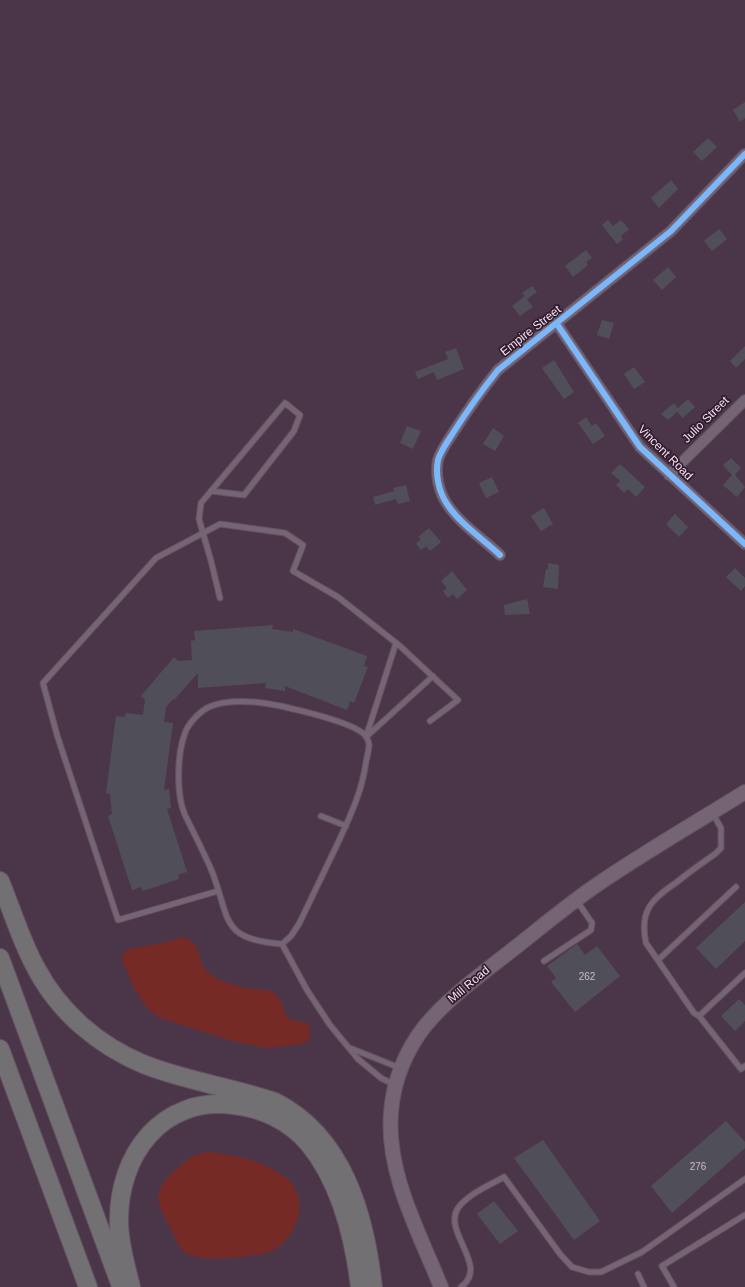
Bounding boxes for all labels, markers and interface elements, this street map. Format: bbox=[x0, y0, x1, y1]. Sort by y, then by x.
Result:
street label: Empire Street bbox=[498, 303, 564, 359]
street label: Julio Street bbox=[680, 394, 732, 446]
street label: Vincent Road bbox=[635, 423, 695, 483]
street label: Mill Road bbox=[445, 963, 493, 1007]
house number: 262 bbox=[579, 971, 595, 983]
house number: 276 bbox=[690, 1161, 706, 1173]

